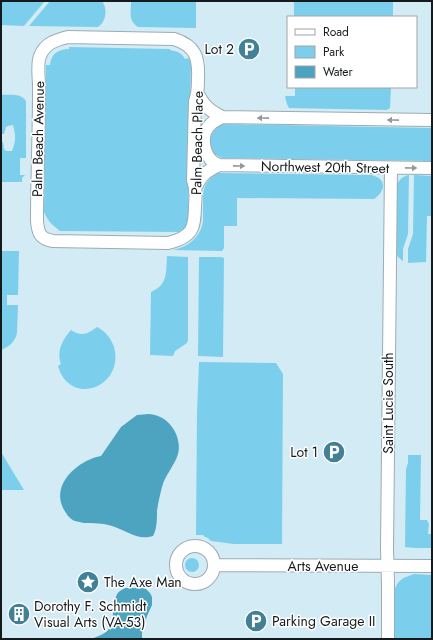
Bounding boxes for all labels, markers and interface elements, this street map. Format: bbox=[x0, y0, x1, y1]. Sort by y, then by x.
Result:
legend bbox=[287, 16, 417, 88]
text: Road bbox=[323, 23, 349, 41]
parking icon: Lot 2 bbox=[236, 36, 262, 62]
place label: Lot 2 bbox=[205, 39, 234, 59]
text: Park bbox=[323, 43, 345, 61]
text: Water bbox=[323, 63, 354, 81]
street label: Palm Beach Avenue bbox=[27, 81, 49, 197]
street label: Palm Beach Place bbox=[186, 91, 208, 195]
one-way arrow bbox=[256, 115, 269, 121]
one-way arrow bbox=[386, 117, 399, 123]
street label: Northwest 20th Street bbox=[261, 156, 390, 178]
one-way arrow bbox=[233, 163, 246, 169]
one-way arrow bbox=[405, 165, 418, 171]
street label: Saint Lucie South bbox=[378, 352, 398, 454]
parking icon: Lot 1 bbox=[321, 439, 347, 465]
place label: Lot 1 bbox=[290, 442, 318, 462]
street label: Arts Avenue bbox=[288, 556, 358, 576]
place icon: The Axe Man bbox=[75, 569, 101, 595]
place label: The Axe Man bbox=[104, 572, 182, 592]
place label: Dorothy F. Schmidt Visual Arts (VA-53) bbox=[34, 596, 147, 632]
building icon: Dorothy F. Schmidt Visual Arts (VA-53) bbox=[6, 601, 32, 627]
parking icon: Parking Garage II bbox=[243, 608, 269, 634]
place label: Parking Garage II bbox=[272, 611, 376, 631]

